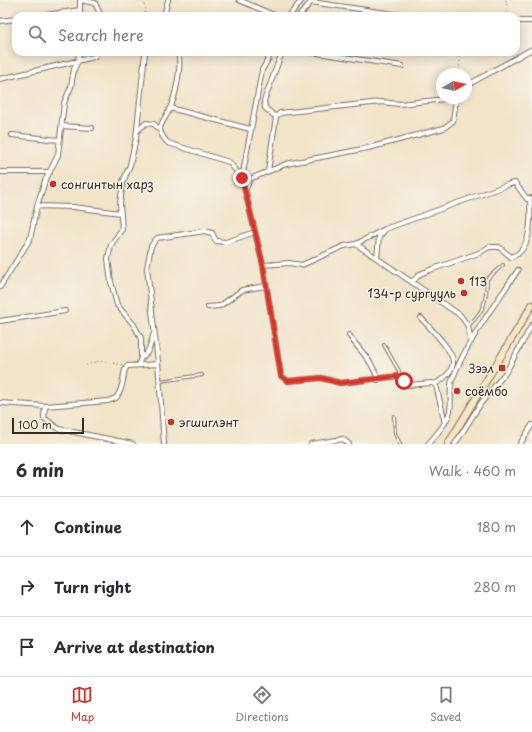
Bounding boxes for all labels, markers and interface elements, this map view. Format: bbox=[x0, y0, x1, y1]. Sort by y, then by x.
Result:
search box bbox=[12, 12, 520, 56]
icon: search bbox=[26, 23, 48, 45]
text: Search here bbox=[58, 23, 144, 46]
north arrow bbox=[436, 68, 472, 104]
route end bbox=[233, 169, 251, 187]
place label: сонгинтын харз bbox=[61, 175, 154, 193]
marker: сонгинтын харз bbox=[48, 179, 58, 189]
place label: 113 bbox=[469, 272, 487, 290]
marker: 113 bbox=[456, 276, 466, 286]
place label: 134-р сургууль bbox=[368, 284, 456, 302]
marker: 134-р сургууль bbox=[459, 288, 469, 298]
place label: Зээл bbox=[469, 359, 494, 377]
marker: Зээл bbox=[497, 363, 507, 373]
route start bbox=[395, 372, 413, 390]
place label: соёмбо bbox=[465, 382, 508, 400]
marker: соёмбо bbox=[452, 386, 462, 396]
place label: эгшиглэнт bbox=[179, 413, 239, 431]
scale bar bbox=[12, 416, 84, 435]
text: 100 m bbox=[18, 416, 52, 433]
marker: эгшиглэнт bbox=[166, 417, 176, 427]
text: 6 min bbox=[16, 457, 64, 483]
text: Walk · 460 m bbox=[429, 461, 516, 480]
text: Continue bbox=[54, 515, 122, 538]
icon: ahead bbox=[16, 516, 38, 538]
text: 180 m bbox=[477, 517, 516, 536]
text: Turn right bbox=[54, 575, 131, 598]
icon: right bbox=[16, 576, 38, 598]
text: 280 m bbox=[474, 577, 516, 596]
text: Arrive at destination bbox=[54, 635, 215, 658]
icon: arrive bbox=[16, 636, 38, 658]
tab: Map bbox=[71, 684, 94, 725]
tab: Directions bbox=[235, 684, 289, 725]
tab: Saved bbox=[430, 684, 461, 725]

